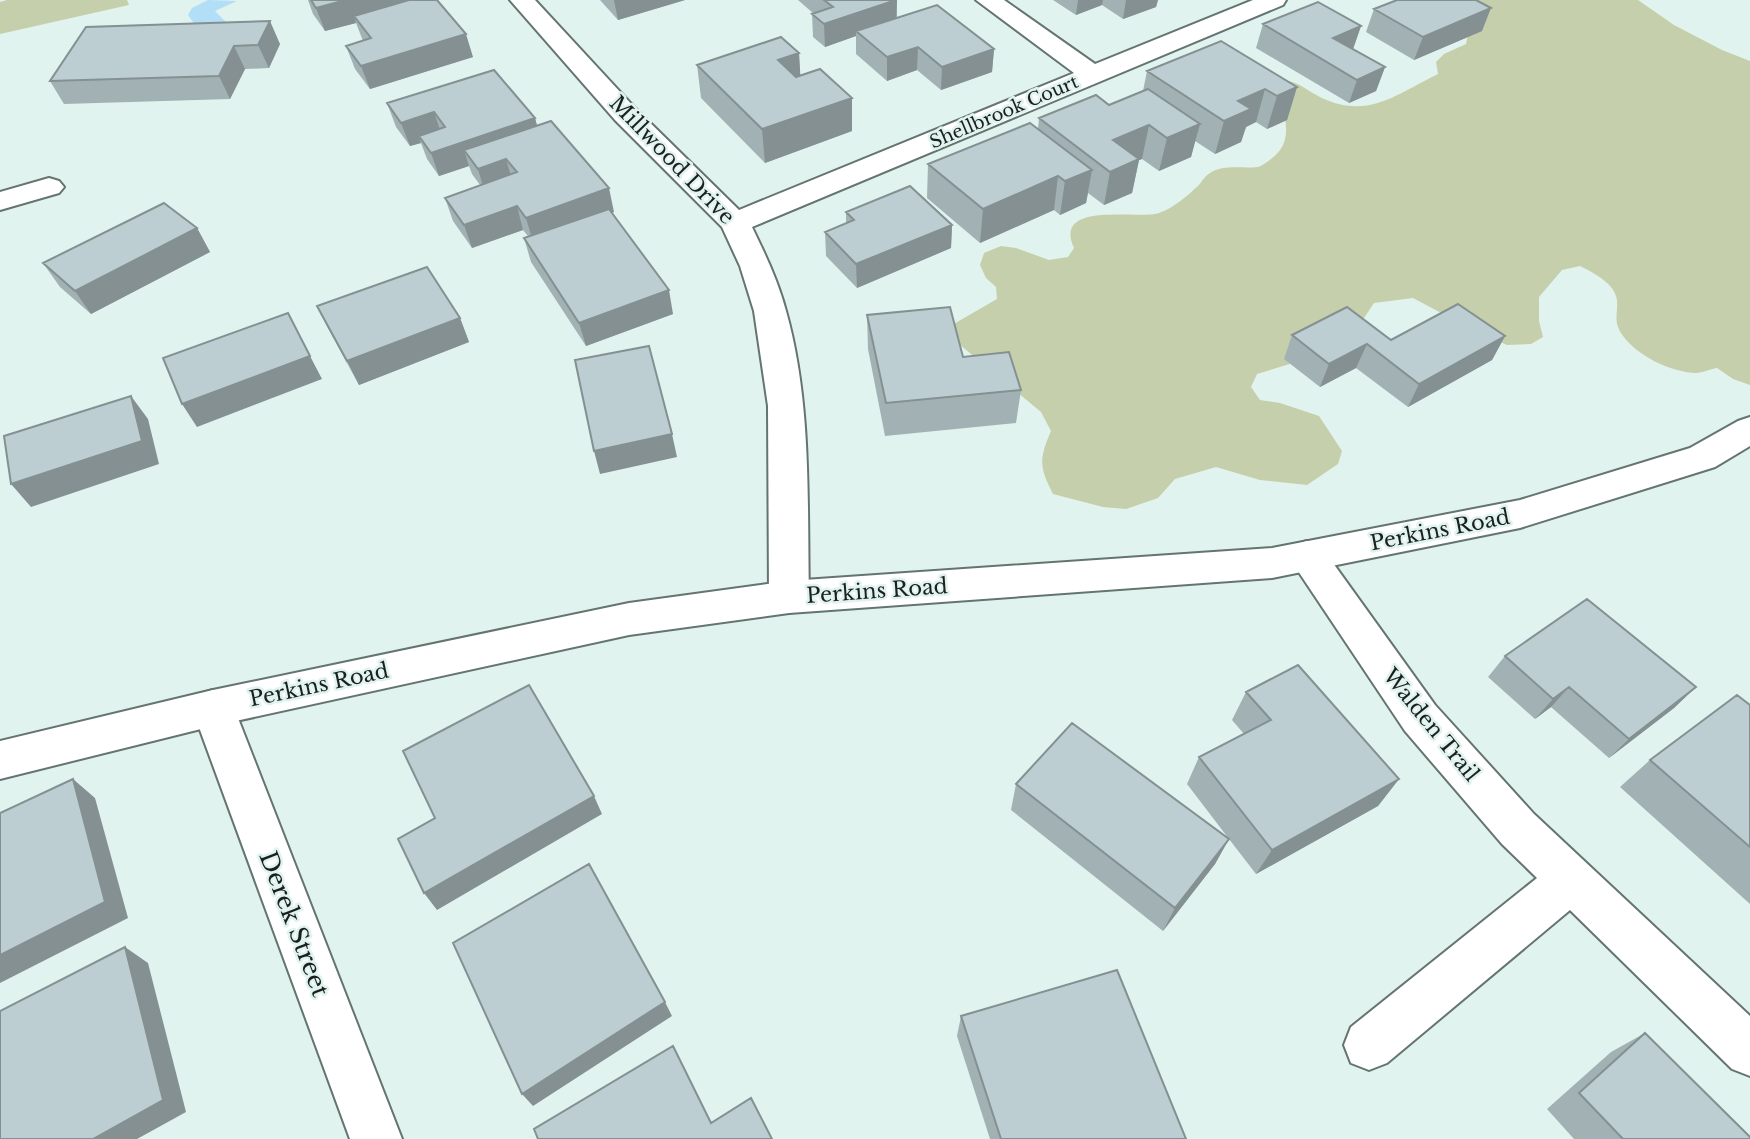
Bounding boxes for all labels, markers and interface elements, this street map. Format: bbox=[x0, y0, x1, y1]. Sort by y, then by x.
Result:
street label: Shellbrook Court bbox=[926, 71, 1082, 153]
street label: Millwood Drive bbox=[604, 90, 740, 230]
street label: Perkins Road bbox=[1368, 504, 1512, 556]
street label: Perkins Road bbox=[805, 573, 949, 609]
street label: Perkins Road bbox=[247, 658, 391, 712]
street label: Walden Trail bbox=[1377, 662, 1485, 787]
street label: Derek Street bbox=[253, 847, 335, 1001]

